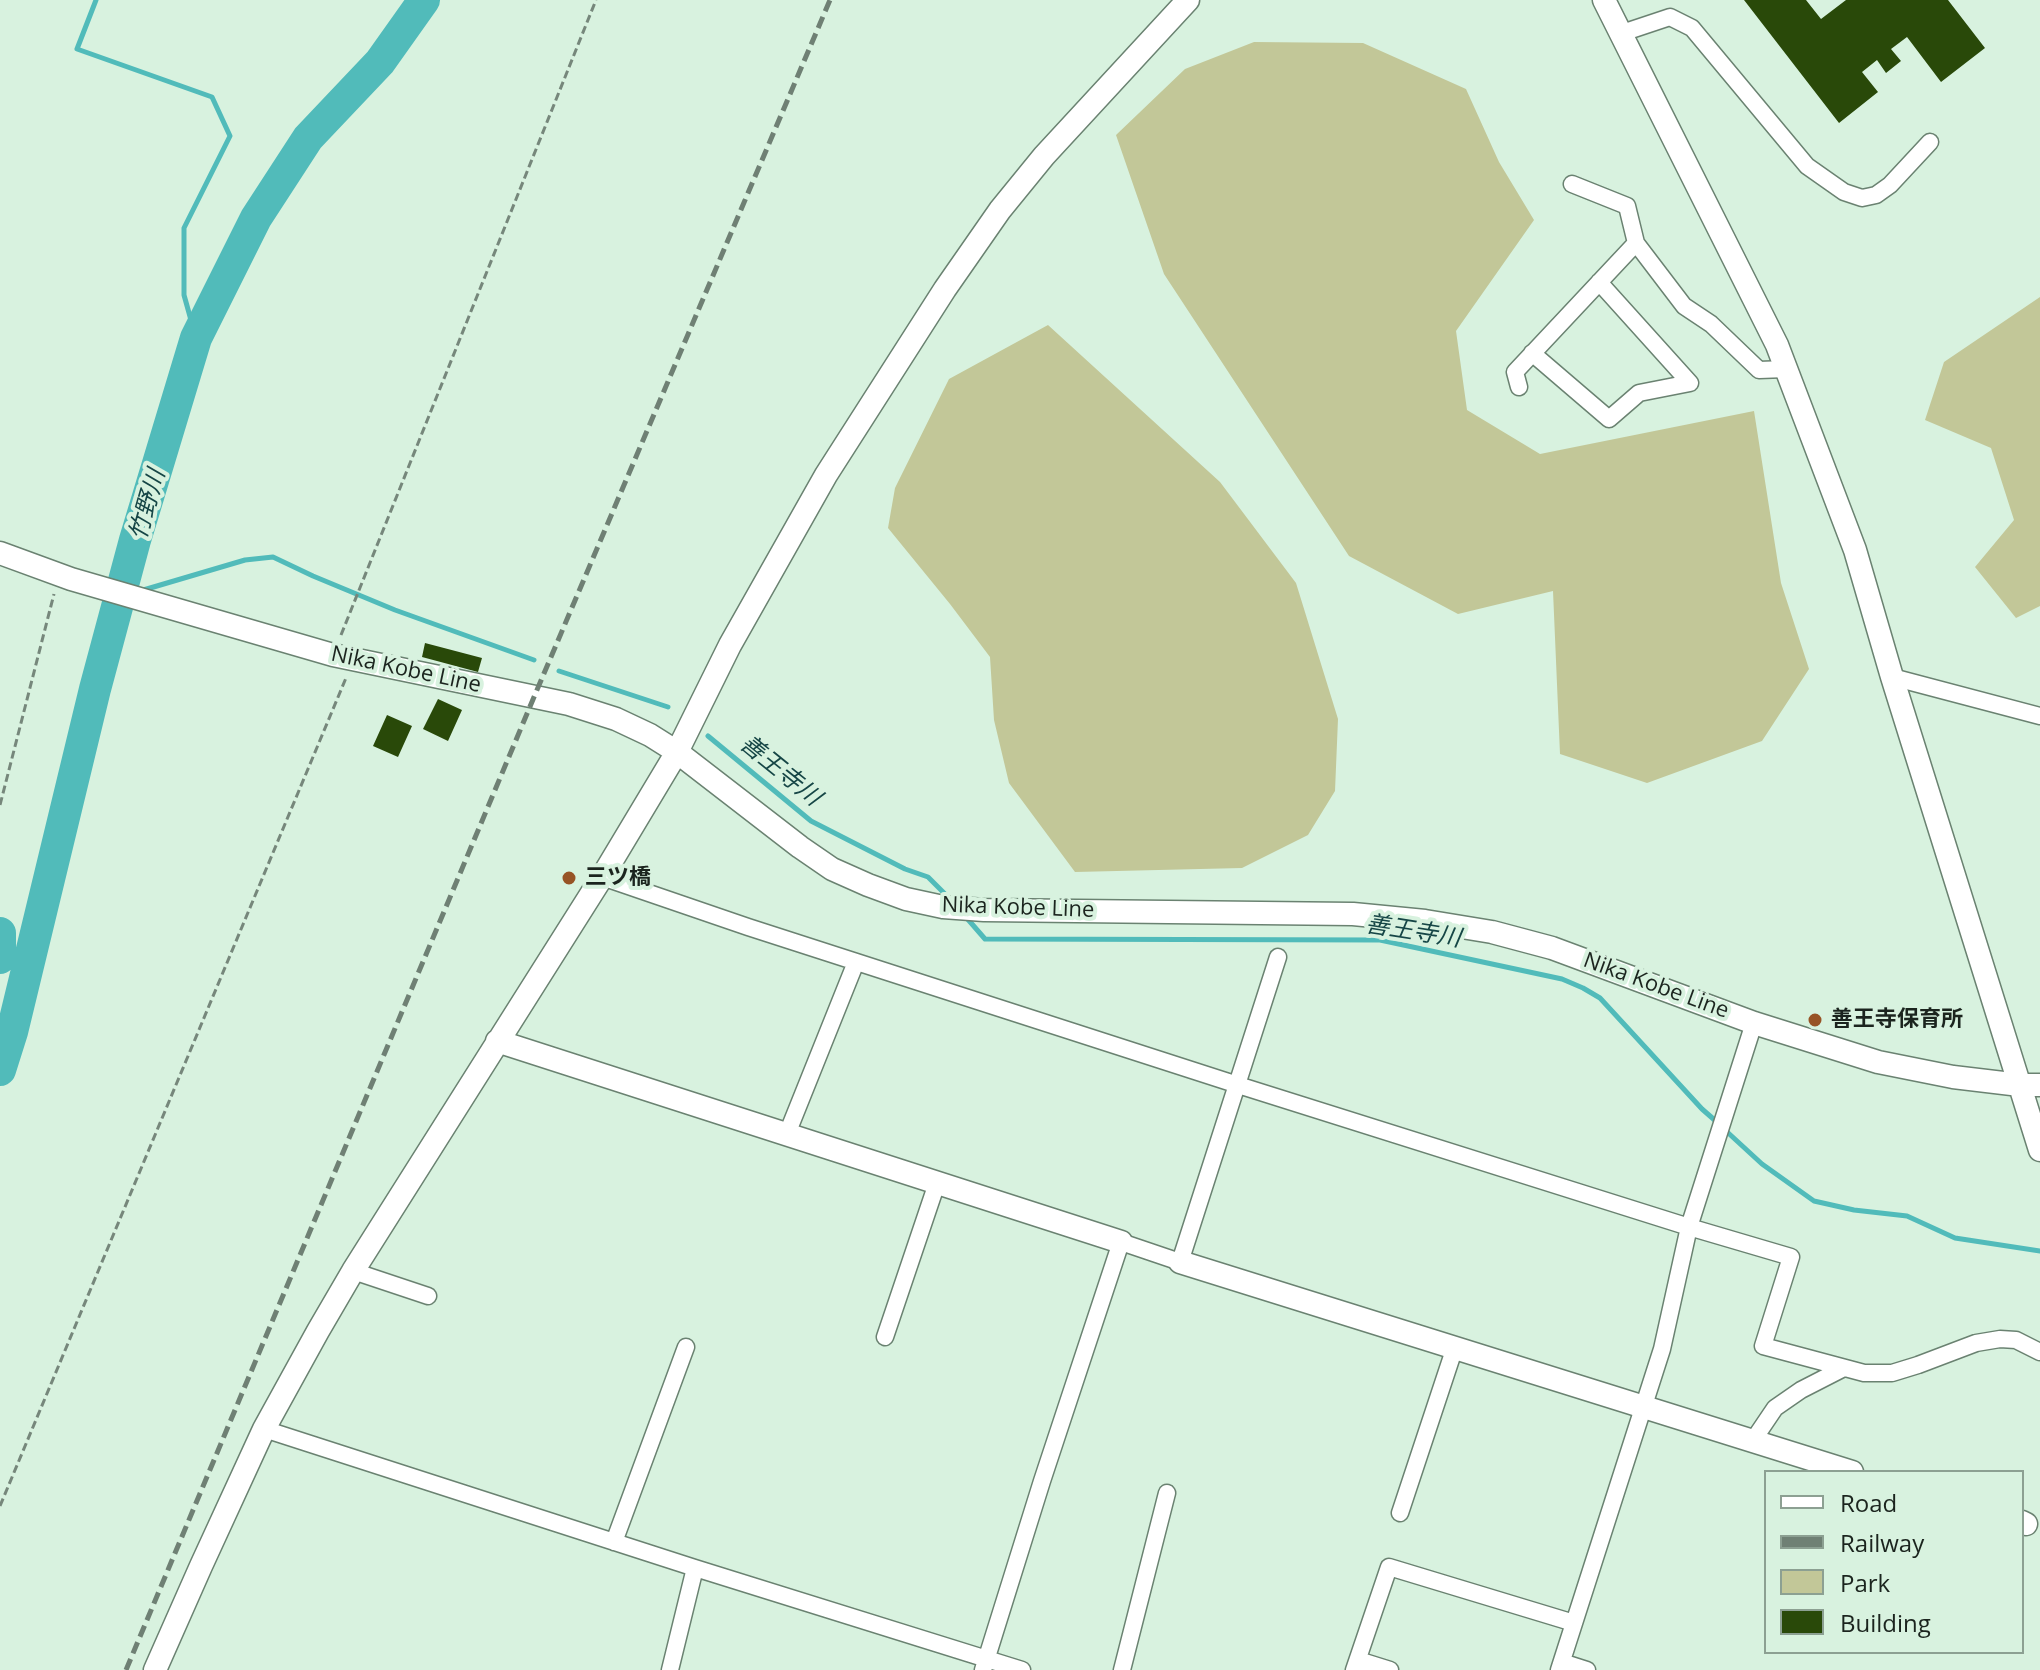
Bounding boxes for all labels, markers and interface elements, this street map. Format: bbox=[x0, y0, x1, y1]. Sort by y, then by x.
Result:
water label: 竹野川 bbox=[124, 466, 172, 544]
street label: Nika Kobe Line bbox=[329, 641, 483, 699]
water label: 善王寺川 bbox=[734, 730, 826, 812]
place label: 三ツ橋 bbox=[585, 865, 651, 891]
marker: 三ツ橋 bbox=[560, 869, 578, 887]
street label: Nika Kobe Line bbox=[941, 892, 1095, 924]
water label: 善王寺川 bbox=[1363, 910, 1463, 954]
street label: Nika Kobe Line bbox=[1580, 947, 1732, 1025]
place label: 善王寺保育所 bbox=[1831, 1007, 1963, 1033]
marker: 善王寺保育所 bbox=[1806, 1011, 1824, 1029]
legend bbox=[1764, 1470, 2024, 1654]
text: Road bbox=[1840, 1486, 1897, 1519]
text: Railway bbox=[1840, 1526, 1924, 1559]
text: Park bbox=[1840, 1566, 1890, 1599]
text: Building bbox=[1840, 1606, 1931, 1639]

